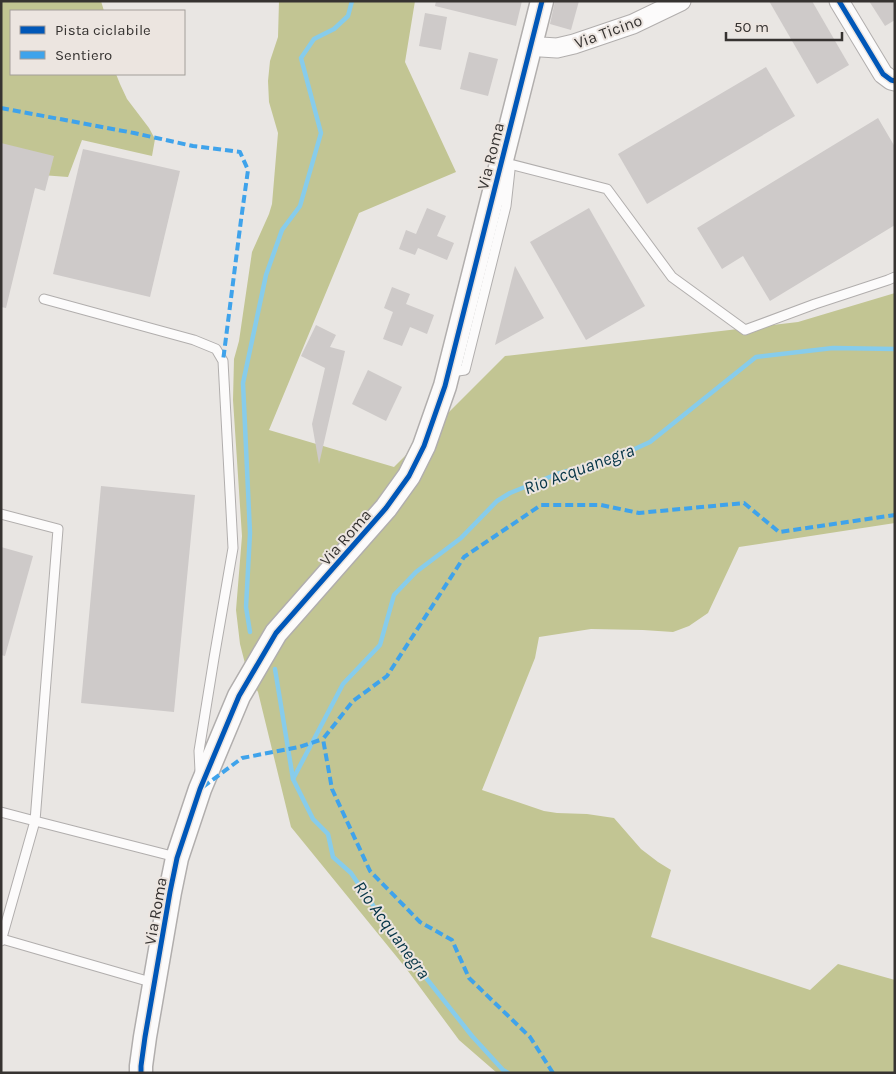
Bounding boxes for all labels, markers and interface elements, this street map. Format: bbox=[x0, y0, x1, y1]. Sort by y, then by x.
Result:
legend bbox=[10, 10, 185, 75]
street label: Via Ticino bbox=[572, 10, 645, 52]
scale bar bbox=[726, 10, 842, 42]
text: 50 m bbox=[734, 18, 769, 36]
text: Pista ciclabile bbox=[55, 21, 151, 39]
text: Sentiero bbox=[55, 46, 112, 64]
street label: Via Roma bbox=[473, 120, 508, 192]
water label: Rio Acquanegra bbox=[521, 439, 637, 499]
street label: Via Roma bbox=[316, 505, 375, 569]
street label: Via Roma bbox=[140, 876, 171, 947]
water label: Rio Acquanegra bbox=[349, 877, 435, 983]

